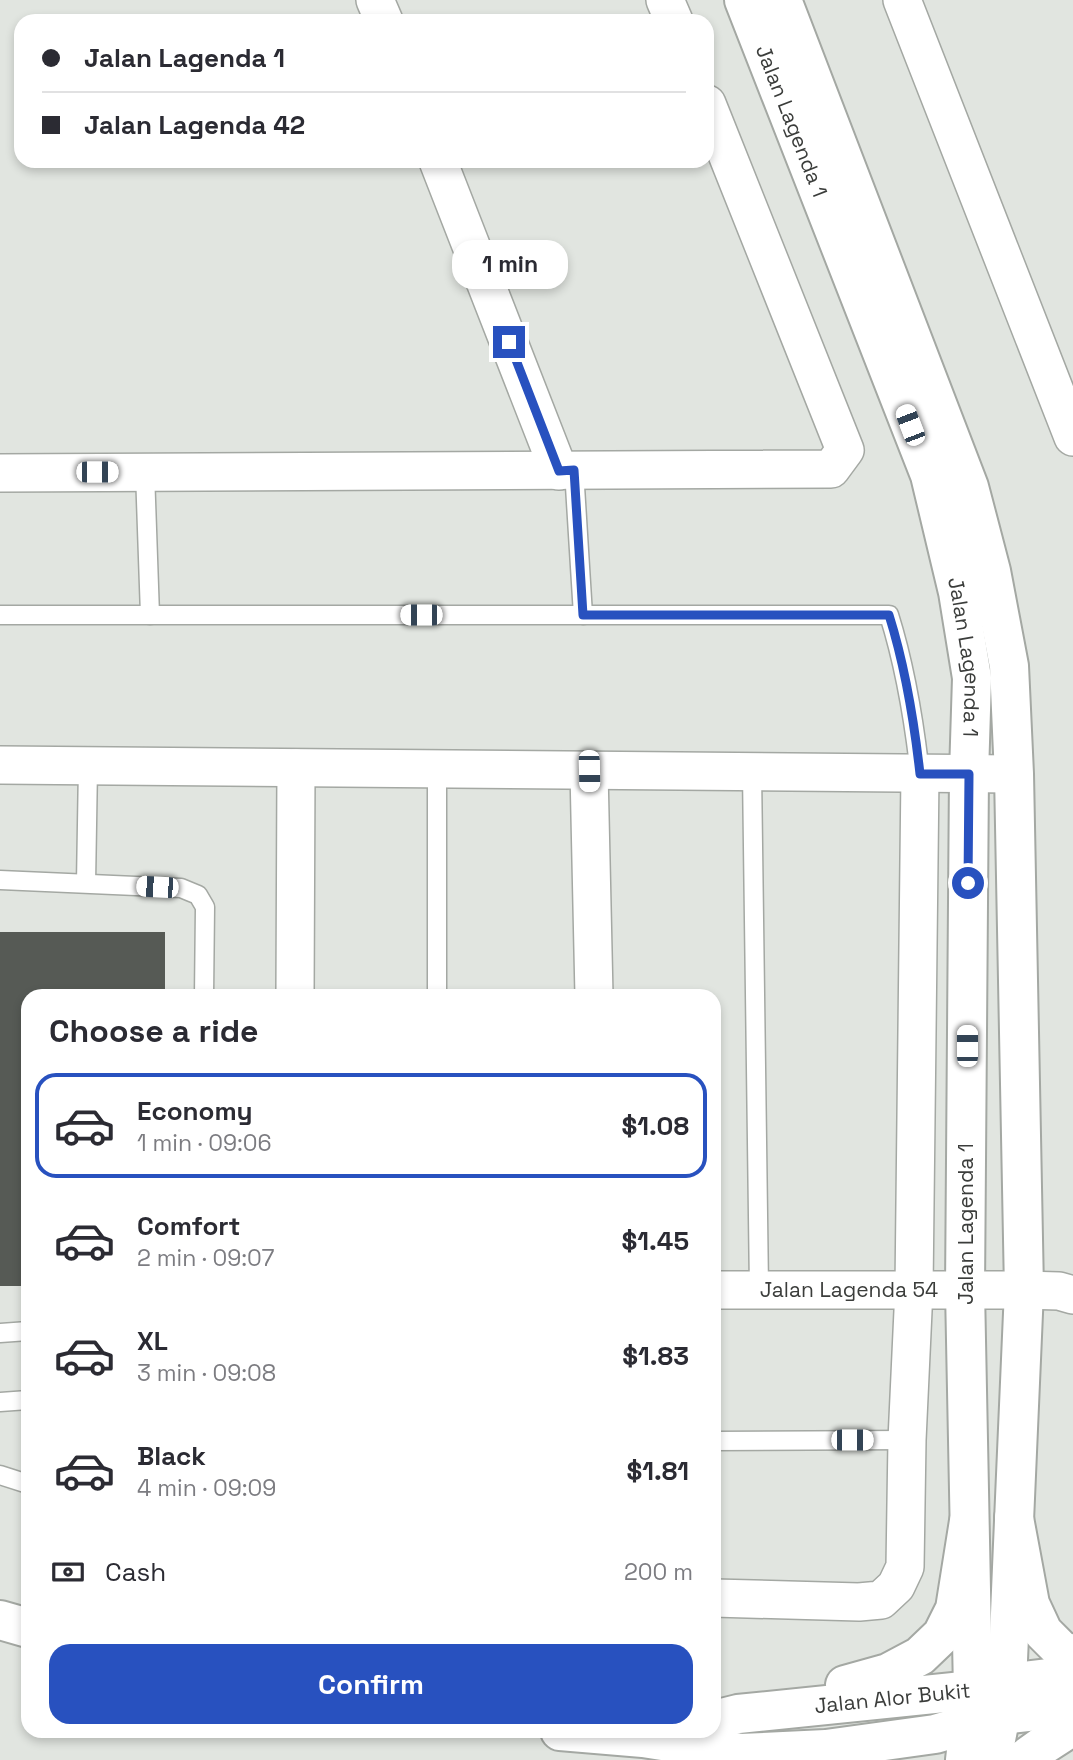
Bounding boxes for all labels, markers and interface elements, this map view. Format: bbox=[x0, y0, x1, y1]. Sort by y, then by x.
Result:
text: Jalan Lagenda 1 bbox=[84, 41, 285, 75]
street label: Jalan Lagenda 1 bbox=[750, 41, 834, 201]
text: Jalan Lagenda 42 bbox=[84, 108, 305, 142]
callout: 1 min bbox=[451, 240, 567, 290]
text: 1 min bbox=[482, 249, 538, 279]
route end bbox=[493, 326, 525, 358]
car bbox=[893, 402, 928, 448]
car bbox=[77, 462, 119, 483]
street label: Jalan Lagenda 1 bbox=[942, 574, 986, 738]
car bbox=[401, 605, 443, 626]
car bbox=[579, 750, 600, 792]
route start bbox=[952, 867, 984, 899]
car bbox=[136, 875, 179, 899]
text: Choose a ride bbox=[49, 1011, 259, 1051]
car bbox=[957, 1025, 978, 1067]
icon: car bbox=[53, 1094, 116, 1157]
text: Economy bbox=[137, 1094, 253, 1128]
text: $1.08 bbox=[622, 1109, 689, 1143]
text: 1 min · 09:06 bbox=[137, 1128, 272, 1158]
street label: Jalan Lagenda 1 bbox=[952, 1143, 979, 1305]
icon: car bbox=[53, 1209, 116, 1272]
text: Comfort bbox=[137, 1209, 240, 1243]
text: $1.45 bbox=[622, 1224, 689, 1258]
text: 2 min · 09:07 bbox=[137, 1243, 274, 1273]
street label: Jalan Lagenda 54 bbox=[760, 1276, 938, 1303]
icon: car bbox=[53, 1324, 116, 1387]
text: XL bbox=[137, 1324, 168, 1358]
text: $1.83 bbox=[622, 1339, 689, 1373]
text: 3 min · 09:08 bbox=[137, 1358, 276, 1388]
car bbox=[832, 1430, 874, 1451]
icon: car bbox=[53, 1439, 116, 1502]
text: Black bbox=[137, 1439, 206, 1473]
text: $1.81 bbox=[626, 1454, 689, 1488]
text: 4 min · 09:09 bbox=[137, 1473, 276, 1503]
icon: cash bbox=[49, 1553, 87, 1591]
text: Cash bbox=[105, 1555, 166, 1589]
text: 200 m bbox=[624, 1557, 693, 1587]
button: Confirm bbox=[49, 1644, 693, 1724]
street label: Jalan Alor Bukit bbox=[813, 1676, 972, 1719]

